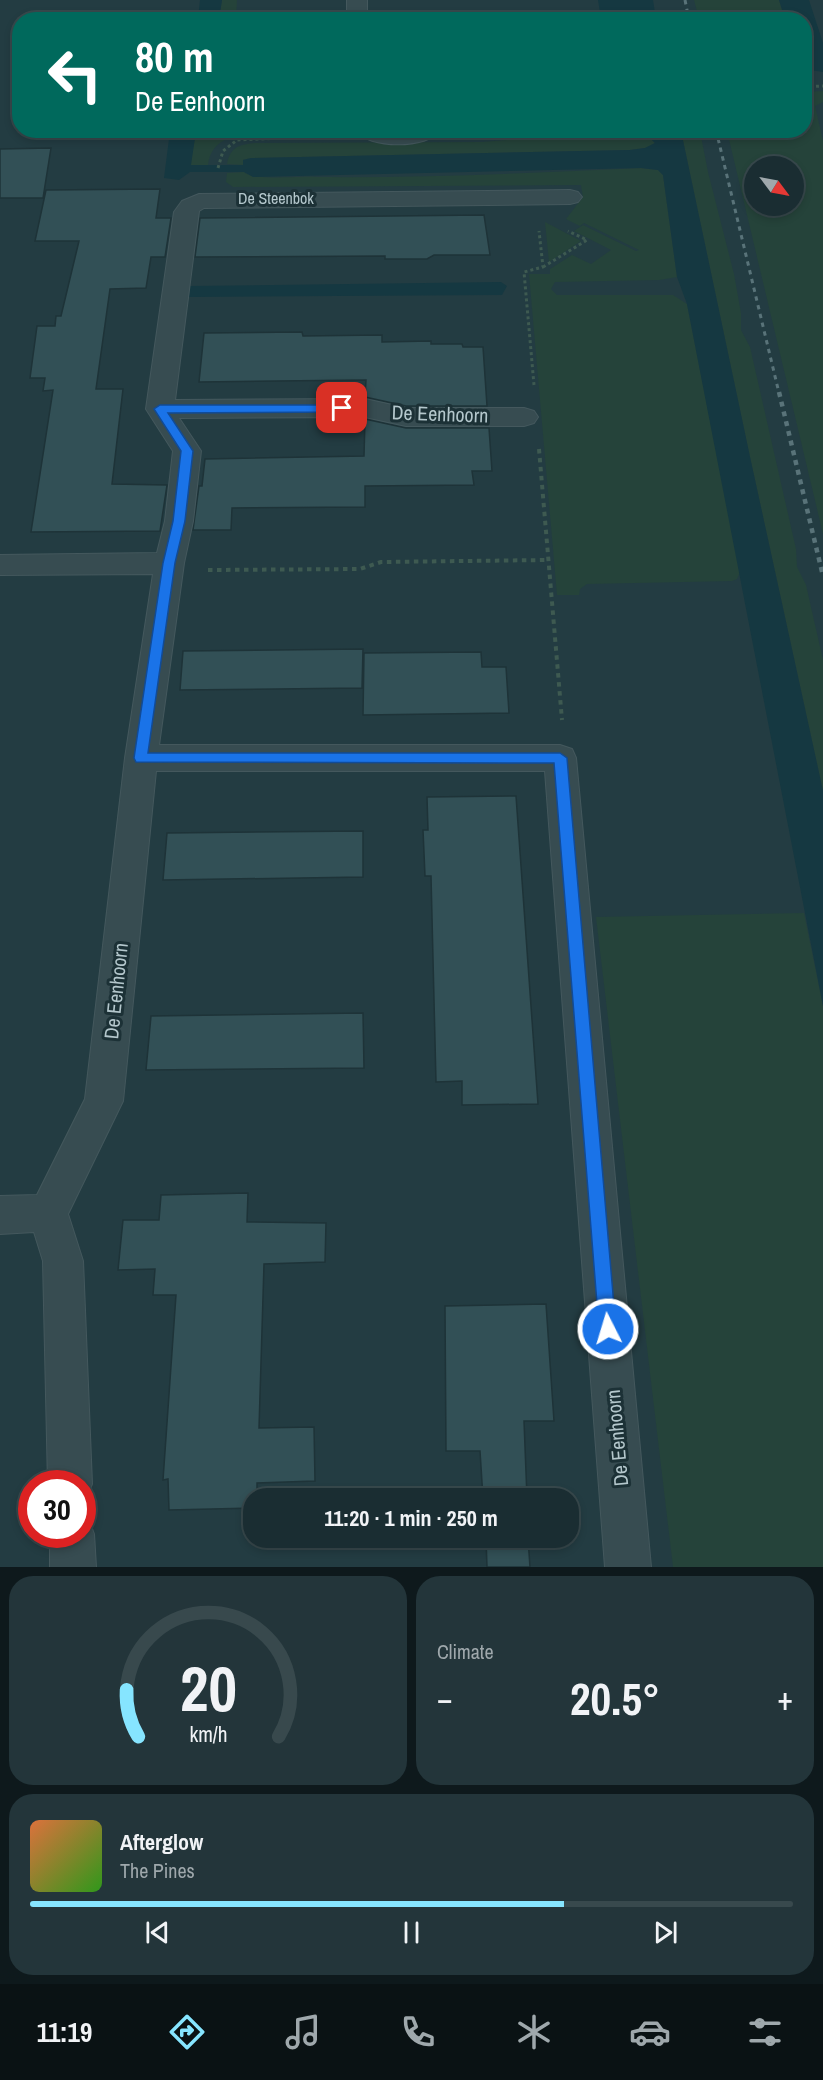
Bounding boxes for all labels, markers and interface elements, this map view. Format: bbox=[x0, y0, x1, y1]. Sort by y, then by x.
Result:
text: 80 m bbox=[135, 29, 214, 85]
icon: left bbox=[36, 36, 114, 114]
text: De Eenhoorn bbox=[135, 83, 265, 119]
north arrow bbox=[744, 156, 804, 216]
map controls bbox=[744, 156, 804, 216]
street label: De Steenbok bbox=[238, 187, 314, 209]
pin bbox=[316, 382, 367, 433]
icon: arrive bbox=[325, 391, 358, 424]
street label: De Eenhoorn bbox=[391, 398, 489, 429]
street label: De Eenhoorn bbox=[97, 941, 134, 1040]
position arrow bbox=[576, 1297, 640, 1361]
street label: De Eenhoorn bbox=[599, 1389, 634, 1487]
speed limit sign: 30 bbox=[18, 1470, 96, 1548]
text: 11:20 · 1 min · 250 m bbox=[324, 1503, 498, 1533]
text: Climate bbox=[437, 1638, 494, 1665]
text: 20 bbox=[180, 1646, 236, 1730]
text: 20.5° bbox=[570, 1668, 660, 1729]
text: − bbox=[437, 1676, 453, 1720]
text: + bbox=[777, 1676, 793, 1720]
text: km/h bbox=[189, 1721, 227, 1750]
text: Afterglow bbox=[120, 1827, 203, 1857]
text: The Pines bbox=[120, 1857, 195, 1884]
icon: previous bbox=[141, 1916, 174, 1949]
icon: pause bbox=[395, 1916, 428, 1949]
icon: next bbox=[649, 1916, 682, 1949]
icon: directions bbox=[166, 2011, 208, 2053]
icon: music bbox=[282, 2011, 324, 2053]
icon: phone bbox=[397, 2011, 439, 2053]
icon: climate bbox=[513, 2011, 555, 2053]
icon: car bbox=[629, 2011, 671, 2053]
icon: filters bbox=[744, 2011, 786, 2053]
text: 11:19 bbox=[37, 2014, 92, 2050]

